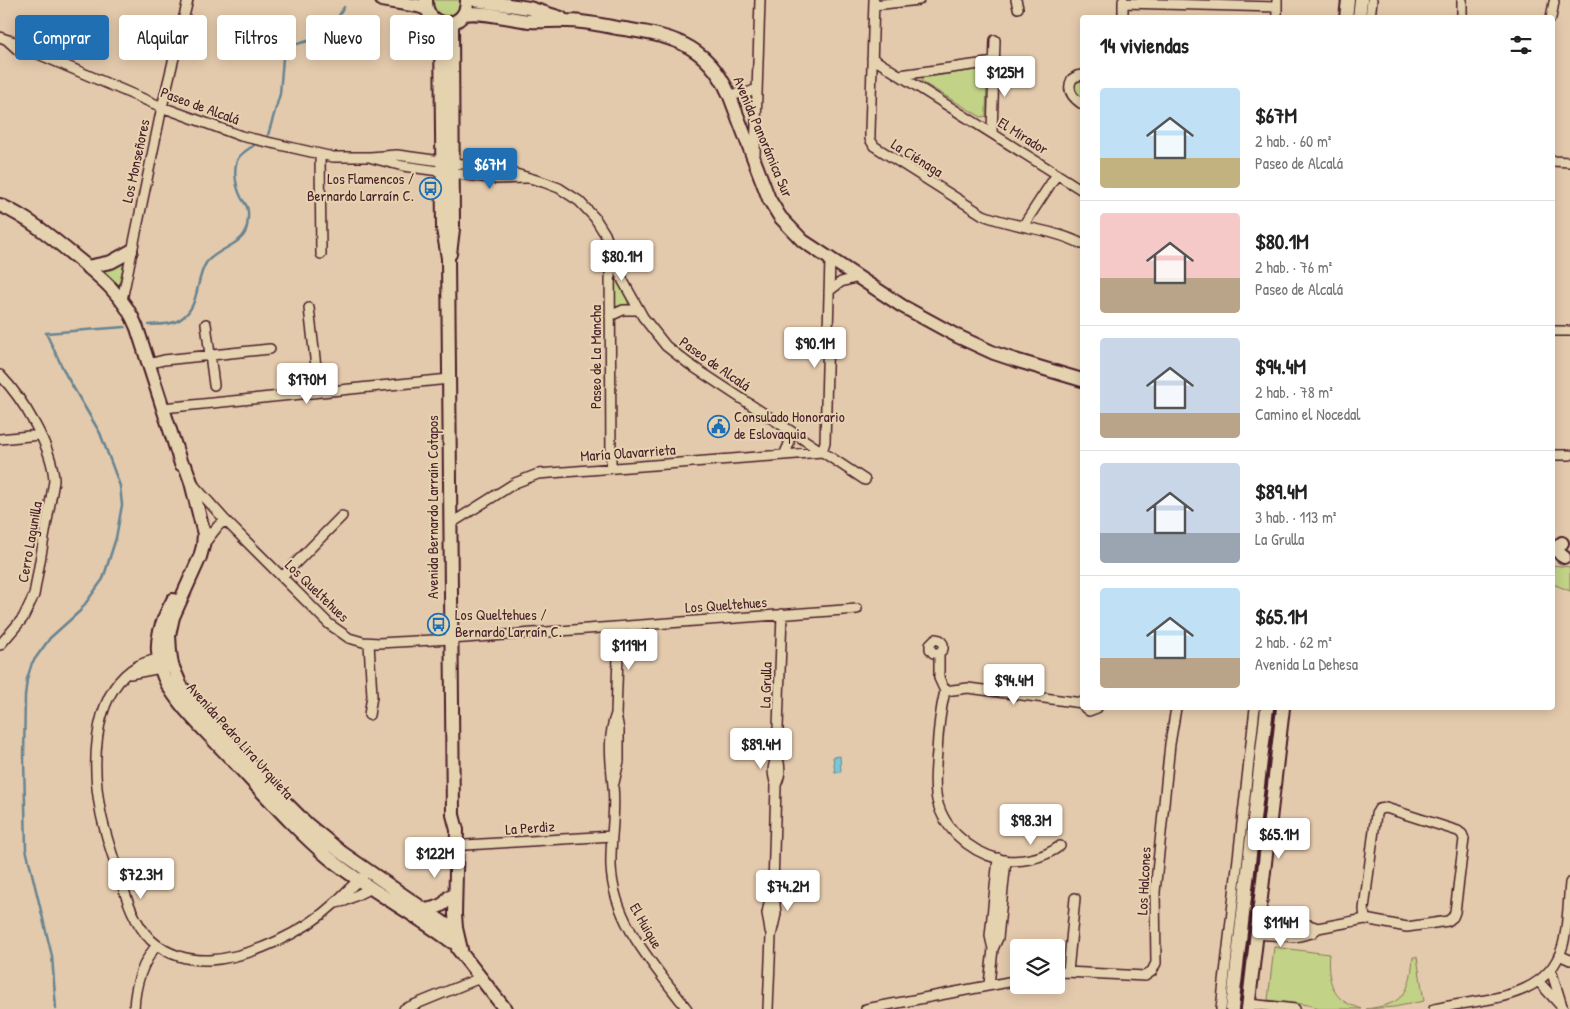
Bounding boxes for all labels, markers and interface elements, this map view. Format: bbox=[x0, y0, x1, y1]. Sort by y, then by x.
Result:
chip: Comprar bbox=[15, 15, 109, 60]
chip: Alquilar bbox=[119, 15, 207, 60]
chip: Filtros bbox=[217, 15, 296, 60]
chip: Nuevo bbox=[306, 15, 380, 60]
chip: Piso bbox=[390, 15, 453, 60]
text: 14 viviendas bbox=[1100, 31, 1189, 60]
icon: filters bbox=[1507, 31, 1535, 59]
pin: $125M bbox=[970, 56, 1040, 98]
text: $125M bbox=[986, 61, 1024, 83]
street label: Avenida Panorámica Sur bbox=[728, 73, 799, 201]
street label: Paseo de Alcalá bbox=[158, 82, 243, 130]
text: $67M bbox=[1255, 101, 1297, 130]
icon: home bbox=[1140, 108, 1200, 168]
street label: El Mirador bbox=[994, 112, 1053, 159]
street label: Los Monseñores bbox=[116, 117, 155, 205]
text: 2 hab. · 60 m² bbox=[1255, 130, 1332, 152]
street label: La Ciénaga bbox=[887, 133, 947, 182]
pin: $67M bbox=[460, 148, 520, 190]
text: Paseo de Alcalá bbox=[1255, 152, 1343, 174]
text: $67M bbox=[474, 153, 506, 175]
place label: Los Flamencos / Bernardo Larraín C. bbox=[307, 168, 414, 206]
bus stop icon: Los Flamencos / Bernardo Larraín C. bbox=[418, 176, 442, 200]
text: $80.1M bbox=[1255, 227, 1309, 256]
icon: home bbox=[1140, 233, 1200, 293]
pin: $80.1M bbox=[581, 240, 663, 282]
text: $80.1M bbox=[602, 245, 642, 267]
text: 2 hab. · 76 m² bbox=[1255, 256, 1332, 278]
text: Paseo de Alcalá bbox=[1255, 278, 1343, 300]
street label: Paseo de La Mancha bbox=[585, 305, 606, 409]
pin: $90.1M bbox=[774, 326, 856, 369]
street label: Paseo de Alcalá bbox=[675, 331, 755, 396]
text: $90.1M bbox=[795, 332, 835, 354]
text: $94.4M bbox=[1255, 352, 1306, 381]
icon: home bbox=[1140, 358, 1200, 418]
pin: $170M bbox=[272, 362, 342, 405]
text: $170M bbox=[288, 368, 326, 390]
text: 2 hab. · 78 m² bbox=[1255, 381, 1333, 403]
text: Camino el Nocedal bbox=[1255, 403, 1360, 425]
place label: Consulado Honorario de Eslovaquia bbox=[734, 406, 845, 444]
public building icon: Consulado Honorario de Eslovaquia bbox=[706, 414, 730, 438]
street label: Avenida Bernardo Larraín Cotapos bbox=[422, 415, 443, 599]
street label: María Olavarrieta bbox=[580, 439, 676, 466]
text: $89.4M bbox=[1255, 477, 1307, 506]
icon: home bbox=[1140, 483, 1200, 543]
street label: Cerro Lagunilla bbox=[12, 500, 47, 584]
text: 3 hab. · 113 m² bbox=[1255, 506, 1336, 528]
text: La Grulla bbox=[1255, 528, 1304, 550]
street label: Los Queltehues bbox=[281, 555, 354, 627]
street label: Los Queltehues bbox=[684, 591, 768, 618]
text: $65.1M bbox=[1255, 602, 1308, 631]
place label: Los Queltehues / Bernardo Larraín C. bbox=[455, 604, 562, 642]
icon: home bbox=[1140, 608, 1200, 668]
bus stop icon: Los Queltehues / Bernardo Larraín C. bbox=[427, 612, 451, 636]
pin: $119M bbox=[594, 628, 664, 671]
text: 2 hab. · 62 m² bbox=[1255, 631, 1332, 653]
text: $119M bbox=[611, 634, 647, 656]
text: Avenida La Dehesa bbox=[1255, 653, 1358, 675]
street label: La Grulla bbox=[754, 661, 777, 708]
pin: $94.4M bbox=[973, 664, 1055, 706]
text: $94.4M bbox=[995, 669, 1033, 691]
street label: Avenida Pedro Lira Urquieta bbox=[182, 678, 299, 804]
pin: $89.4M bbox=[720, 728, 802, 770]
text: $89.4M bbox=[741, 733, 781, 755]
pin: $98.3M bbox=[990, 804, 1072, 846]
text: $98.3M bbox=[1010, 809, 1052, 831]
street label: La Perdiz bbox=[505, 815, 556, 840]
pin: $65.1M bbox=[1238, 818, 1320, 860]
text: $65.1M bbox=[1259, 823, 1299, 845]
pin: $122M bbox=[400, 836, 470, 879]
text: $122M bbox=[416, 842, 454, 864]
street label: Los Halcones bbox=[1131, 846, 1156, 916]
pin: $72.3M bbox=[100, 858, 182, 900]
text: $72.3M bbox=[119, 863, 163, 885]
pin: $74.2M bbox=[747, 870, 829, 912]
text: $74.2M bbox=[767, 875, 809, 897]
street label: El Huique bbox=[625, 899, 668, 952]
pin: $114M bbox=[1246, 906, 1316, 948]
text: $114M bbox=[1263, 911, 1299, 933]
map controls bbox=[1010, 939, 1065, 994]
button: layers bbox=[1010, 939, 1065, 994]

